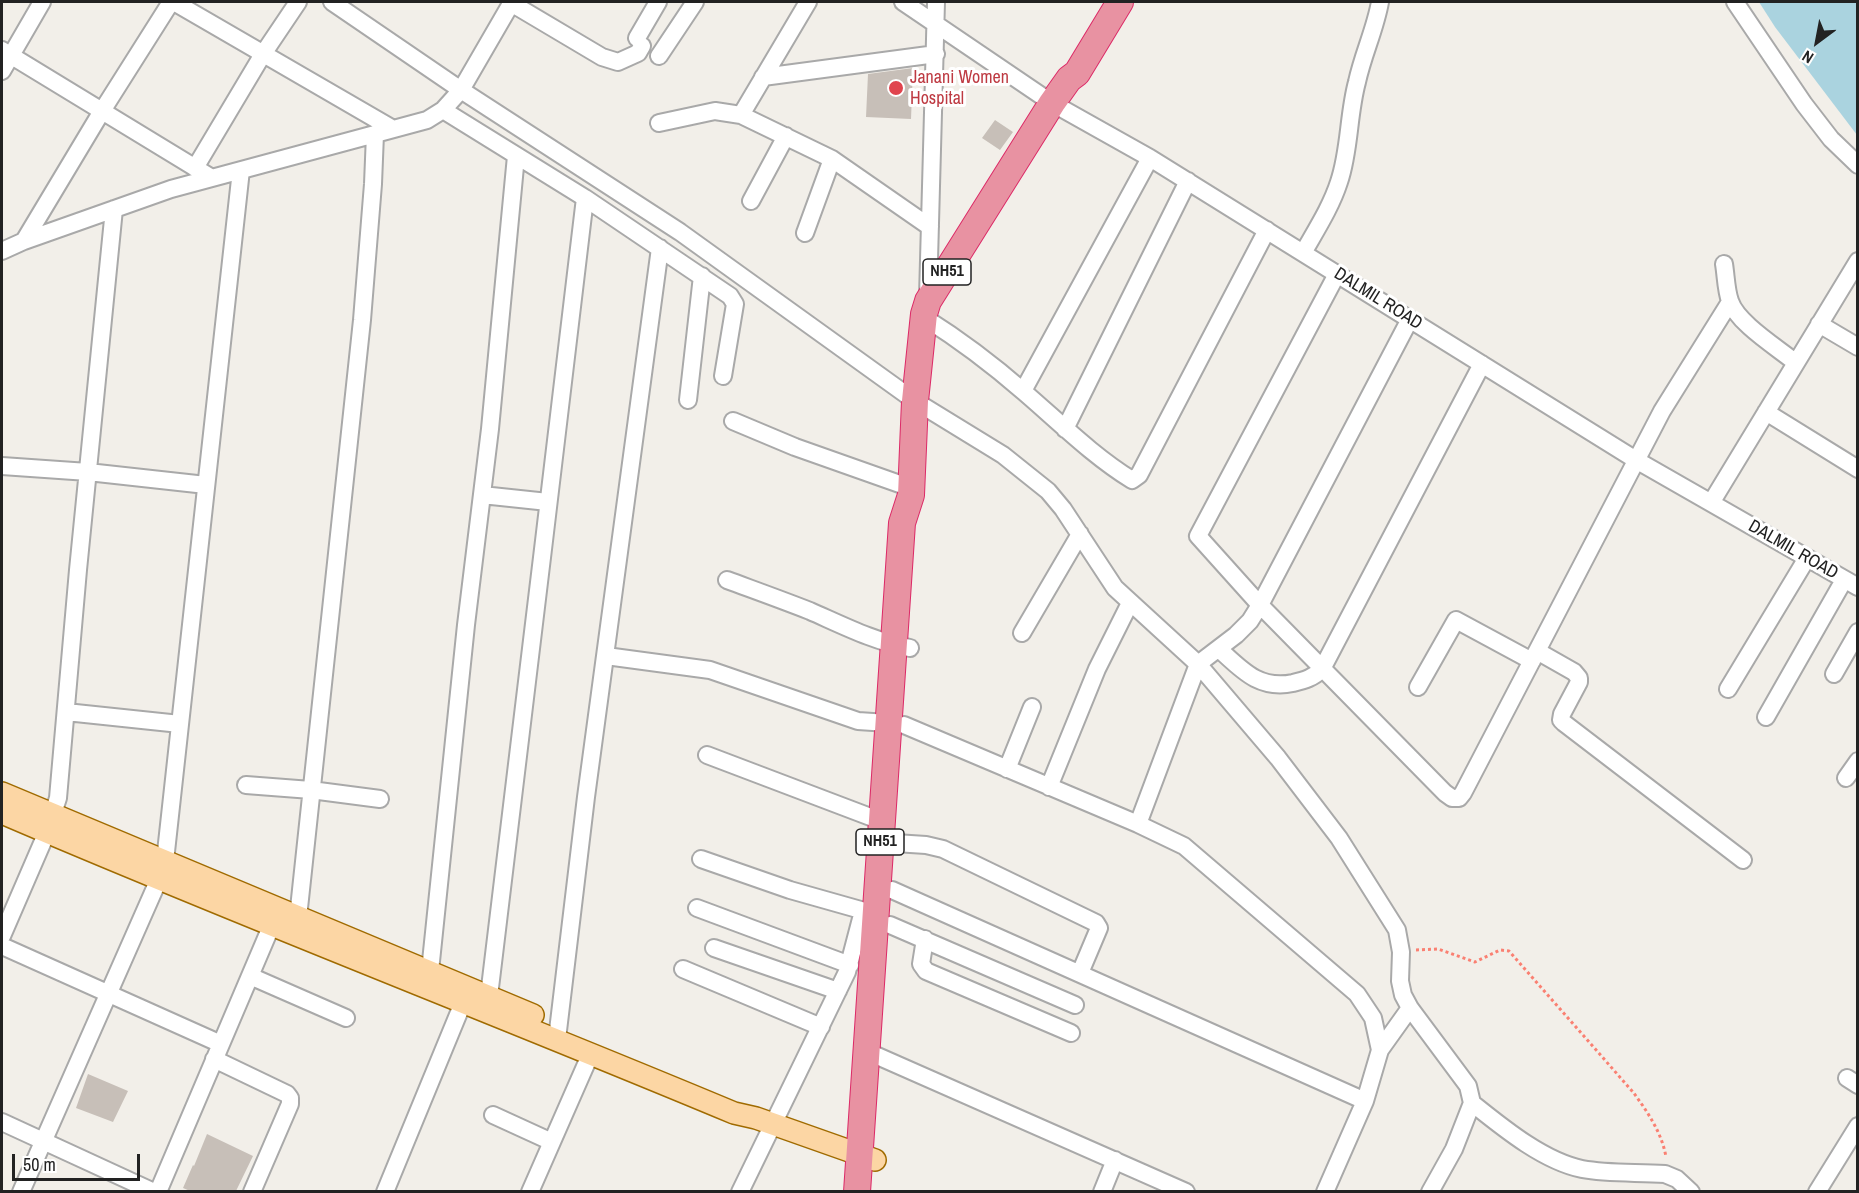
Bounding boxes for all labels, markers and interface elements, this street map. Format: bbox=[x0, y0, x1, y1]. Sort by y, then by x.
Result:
north arrow bbox=[1787, 12, 1847, 72]
text: N bbox=[1798, 45, 1817, 69]
place label: Janani Women Hospital bbox=[910, 67, 1009, 110]
marker: Janani Women Hospital bbox=[887, 79, 905, 97]
road number: NH51 bbox=[923, 259, 971, 285]
street label: DALMIL ROAD bbox=[1330, 263, 1426, 335]
street label: DALMIL ROAD bbox=[1744, 516, 1842, 584]
road number: NH51 bbox=[856, 829, 904, 855]
scale bar bbox=[15, 1142, 142, 1180]
text: 50 m bbox=[23, 1152, 56, 1177]

